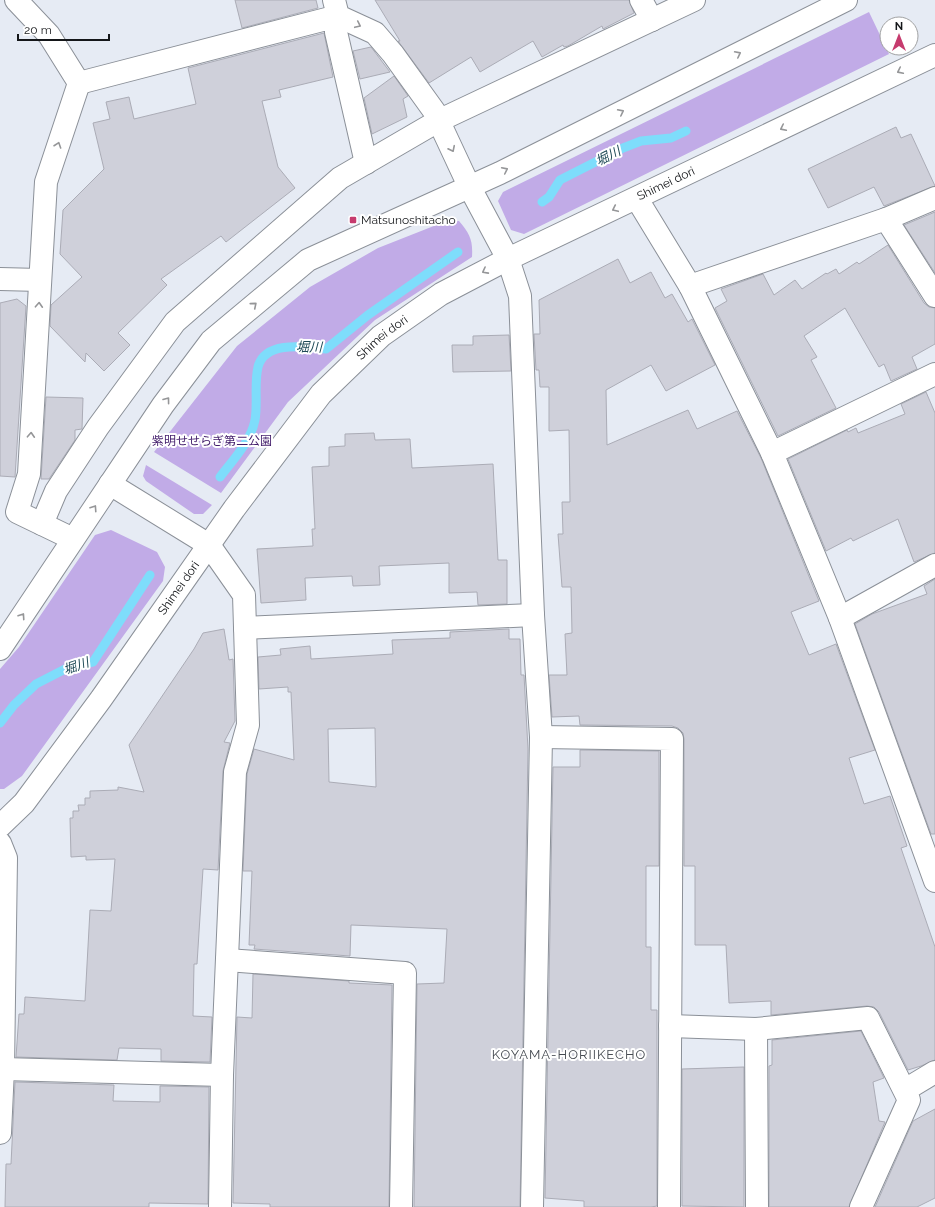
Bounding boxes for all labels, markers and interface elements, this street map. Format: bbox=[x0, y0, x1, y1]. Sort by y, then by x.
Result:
scale bar bbox=[18, 16, 109, 42]
north arrow bbox=[879, 16, 919, 56]
one-way arrow bbox=[354, 20, 362, 28]
text: N bbox=[895, 20, 903, 33]
text: 20 m bbox=[24, 23, 52, 37]
one-way arrow bbox=[733, 51, 741, 59]
one-way arrow bbox=[896, 67, 904, 74]
one-way arrow bbox=[617, 109, 625, 117]
one-way arrow bbox=[780, 123, 787, 131]
one-way arrow bbox=[53, 141, 62, 148]
water label: 堀川 bbox=[593, 143, 625, 169]
one-way arrow bbox=[447, 145, 455, 152]
street label: Shimei dori bbox=[635, 164, 697, 203]
one-way arrow bbox=[501, 167, 508, 175]
one-way arrow bbox=[612, 204, 620, 212]
place label: Matsunoshitacho bbox=[361, 213, 456, 227]
marker: Matsunoshitacho bbox=[348, 215, 358, 225]
one-way arrow bbox=[482, 266, 490, 274]
one-way arrow bbox=[34, 302, 43, 308]
one-way arrow bbox=[249, 303, 257, 310]
street label: Shimei dori bbox=[354, 313, 410, 363]
water label: 堀川 bbox=[296, 339, 324, 355]
one-way arrow bbox=[162, 398, 169, 405]
one-way arrow bbox=[27, 432, 36, 438]
park label: 紫明せせらぎ第二公園 bbox=[152, 434, 272, 448]
one-way arrow bbox=[89, 505, 97, 512]
street label: Shimei dori bbox=[155, 559, 202, 618]
one-way arrow bbox=[17, 614, 24, 621]
water label: 堀川 bbox=[61, 654, 93, 677]
district label: KOYAMA-HORIIKECHO bbox=[492, 1047, 646, 1062]

